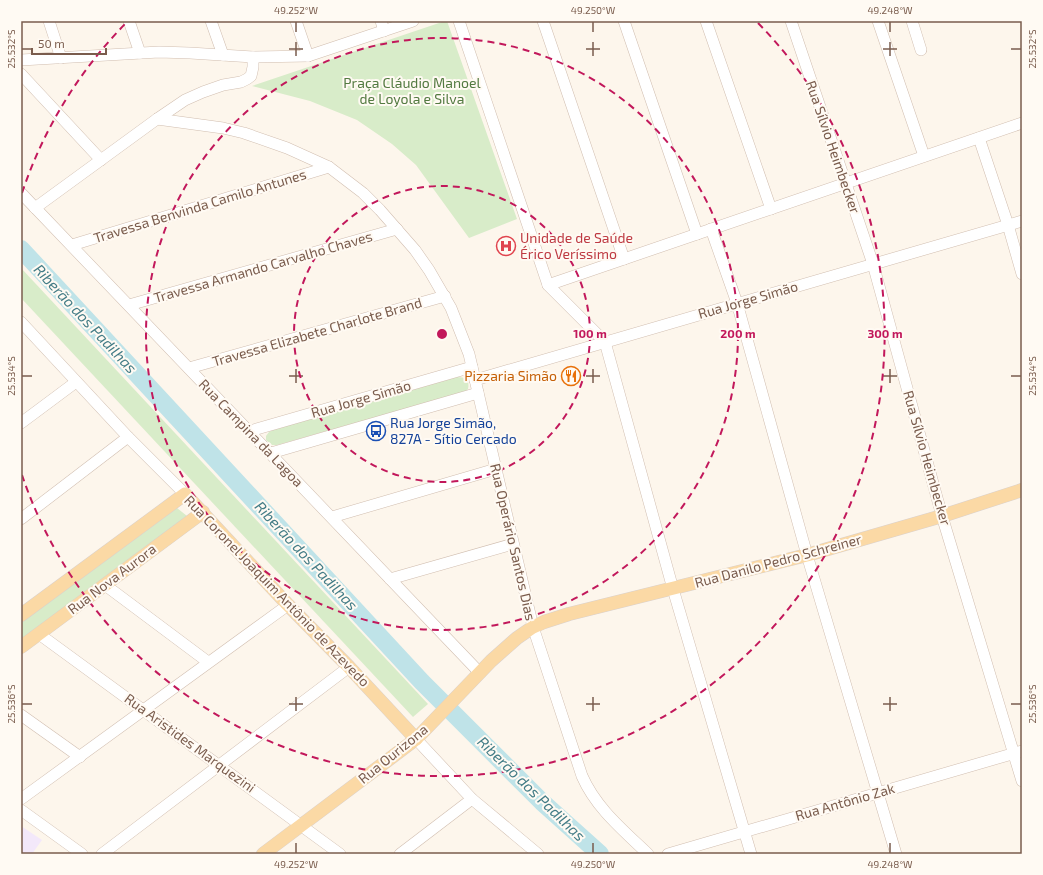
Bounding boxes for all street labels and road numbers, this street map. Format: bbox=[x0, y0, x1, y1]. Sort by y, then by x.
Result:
street label: Rua Sílvio Heimbecker bbox=[803, 78, 864, 216]
street label: Travessa Benvinda Camilo Antunes bbox=[91, 165, 308, 246]
street label: Travessa Armando Carvalho Chaves bbox=[152, 227, 374, 306]
street label: Rua Jorge Simão bbox=[696, 277, 800, 322]
street label: Travessa Elizabete Charlote Brand bbox=[210, 293, 424, 370]
street label: Rua Campina da Lagoa bbox=[196, 375, 307, 490]
street label: Rua Jorge Simão bbox=[309, 376, 413, 421]
street label: Rua Sílvio Heimbecker bbox=[900, 388, 955, 528]
street label: Rua Operário Santos Dias bbox=[487, 462, 540, 622]
street label: Rua Coronel Joaquim Antônio de Azevedo bbox=[181, 492, 374, 690]
street label: Rua Danilo Pedro Schreiner bbox=[693, 530, 864, 591]
street label: Rua Nova Aurora bbox=[64, 540, 159, 617]
street label: Rua Aristides Marquezini bbox=[121, 689, 259, 796]
street label: Rua Ourizona bbox=[354, 720, 431, 787]
street label: Rua Antônio Zak bbox=[793, 779, 897, 824]

